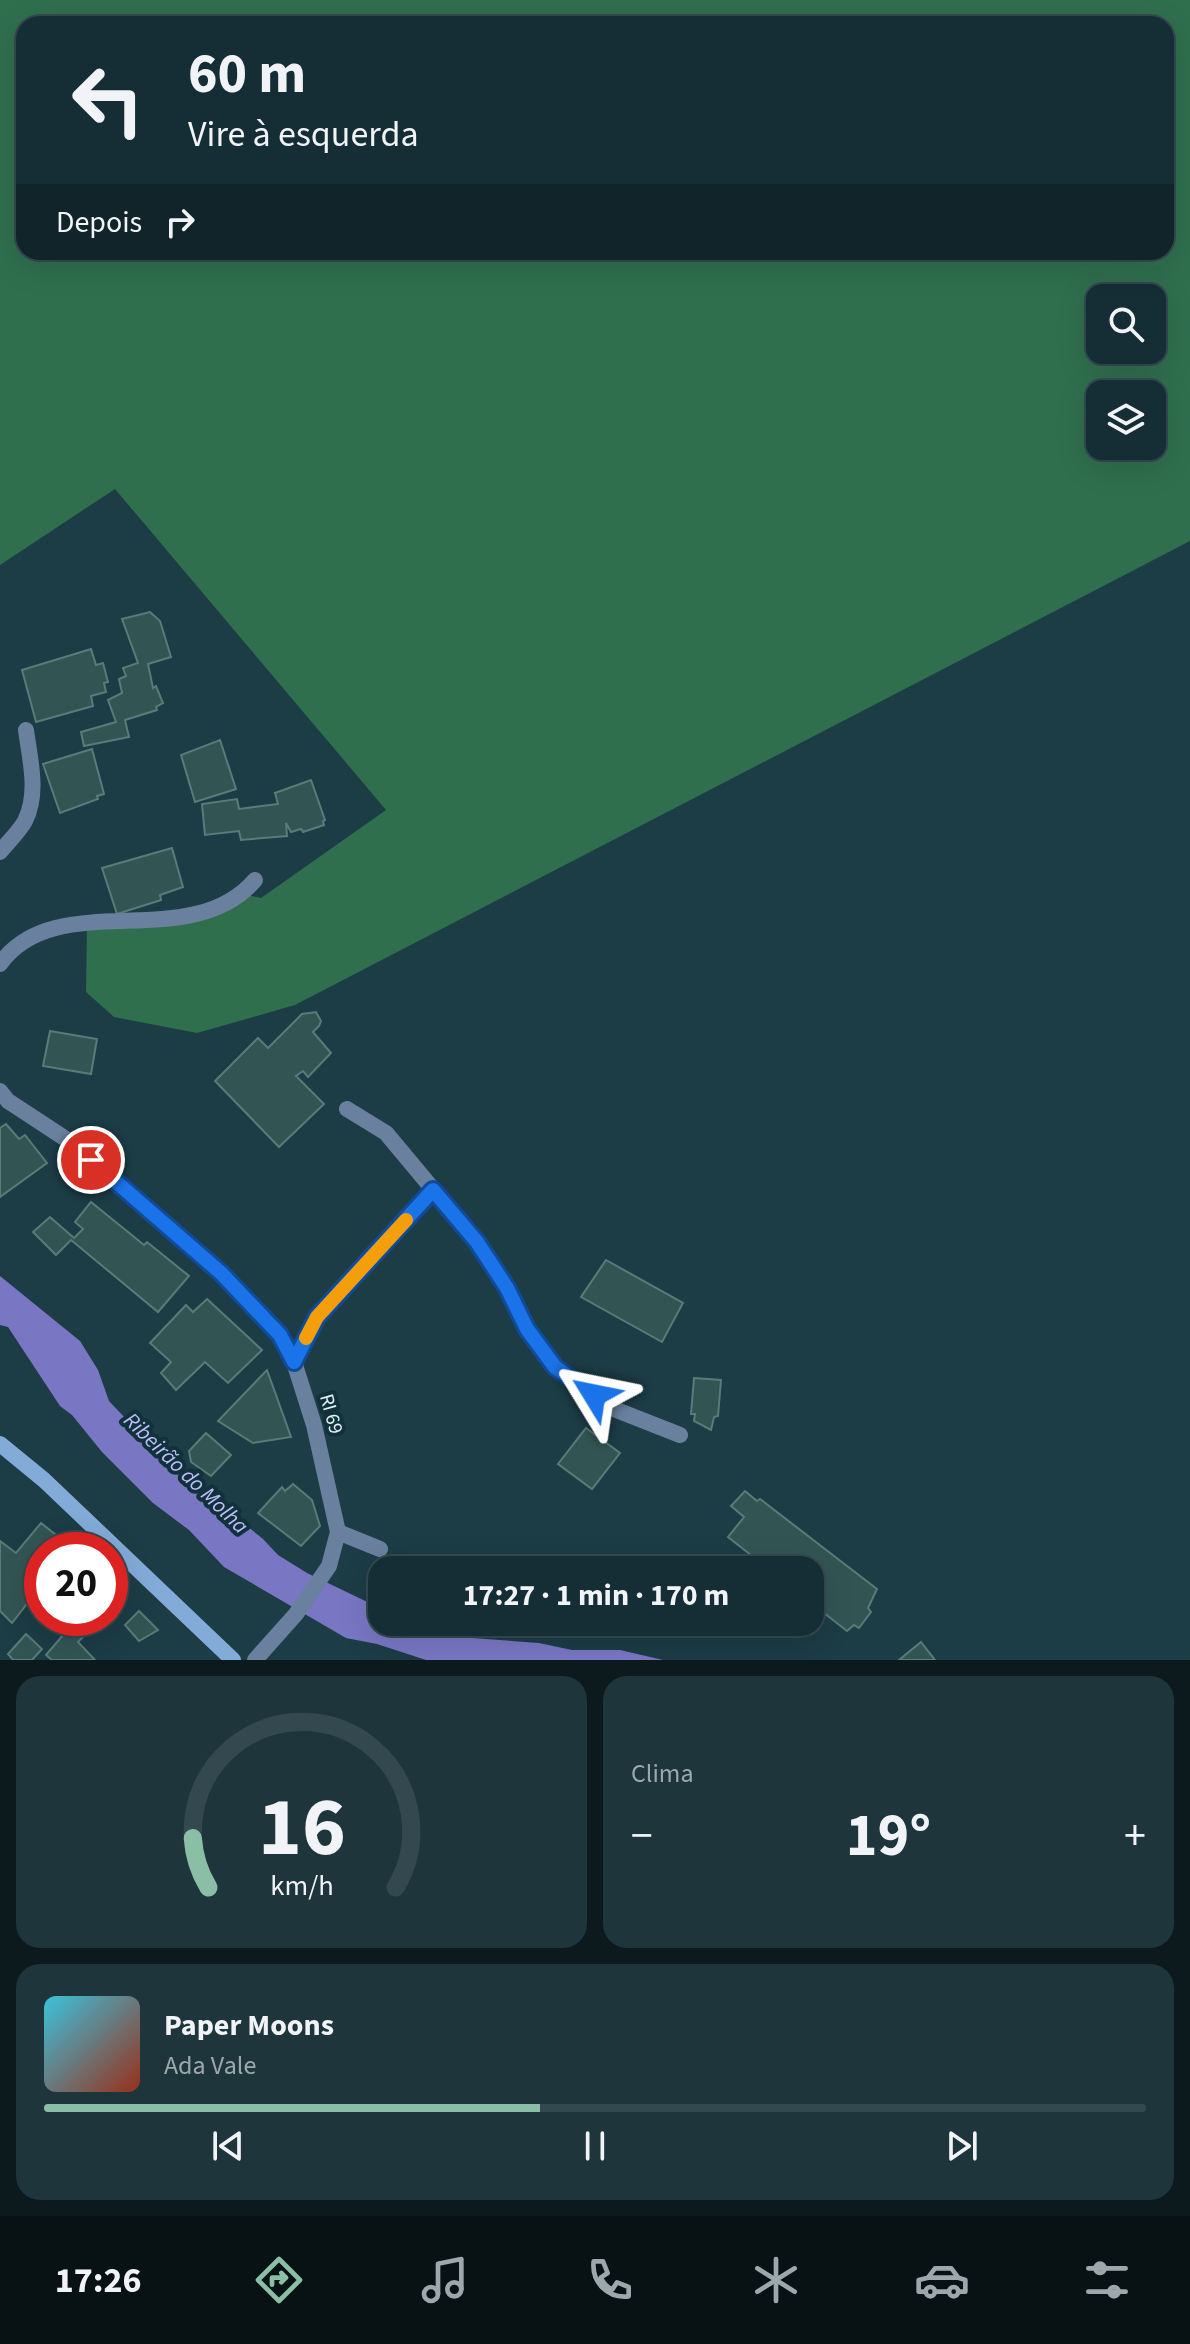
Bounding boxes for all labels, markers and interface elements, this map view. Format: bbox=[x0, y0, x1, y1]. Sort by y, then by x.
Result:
text: 60 m bbox=[188, 35, 306, 114]
icon: left bbox=[56, 48, 160, 152]
text: Vire à esquerda bbox=[188, 109, 419, 160]
icon: right bbox=[158, 200, 202, 244]
text: Depois bbox=[56, 201, 142, 244]
map controls bbox=[1086, 284, 1166, 460]
button: search bbox=[1086, 284, 1166, 364]
button: layers bbox=[1086, 380, 1166, 460]
pin bbox=[57, 1126, 125, 1194]
icon: arrive bbox=[69, 1138, 113, 1182]
position arrow bbox=[552, 1353, 636, 1437]
street label: RI 69 bbox=[312, 1391, 350, 1437]
water label: Ribeirão do Molha bbox=[116, 1405, 256, 1541]
speed limit sign: 20 bbox=[24, 1532, 128, 1636]
text: 17:27 · 1 min · 170 m bbox=[463, 1574, 729, 1617]
text: Clima bbox=[631, 1755, 694, 1792]
text: 16 bbox=[258, 1769, 345, 1887]
text: 19° bbox=[846, 1794, 931, 1879]
text: − bbox=[631, 1805, 653, 1868]
text: + bbox=[1124, 1805, 1146, 1868]
text: km/h bbox=[270, 1866, 333, 1906]
text: Paper Moons bbox=[164, 2004, 334, 2047]
text: Ada Vale bbox=[164, 2047, 256, 2084]
icon: previous bbox=[206, 2124, 250, 2168]
icon: pause bbox=[573, 2124, 617, 2168]
icon: next bbox=[940, 2124, 984, 2168]
icon: directions bbox=[251, 2252, 307, 2308]
icon: music bbox=[417, 2252, 473, 2308]
icon: phone bbox=[582, 2252, 638, 2308]
icon: climate bbox=[748, 2252, 804, 2308]
icon: car bbox=[914, 2252, 970, 2308]
icon: filters bbox=[1079, 2252, 1135, 2308]
text: 17:26 bbox=[55, 2255, 142, 2306]

